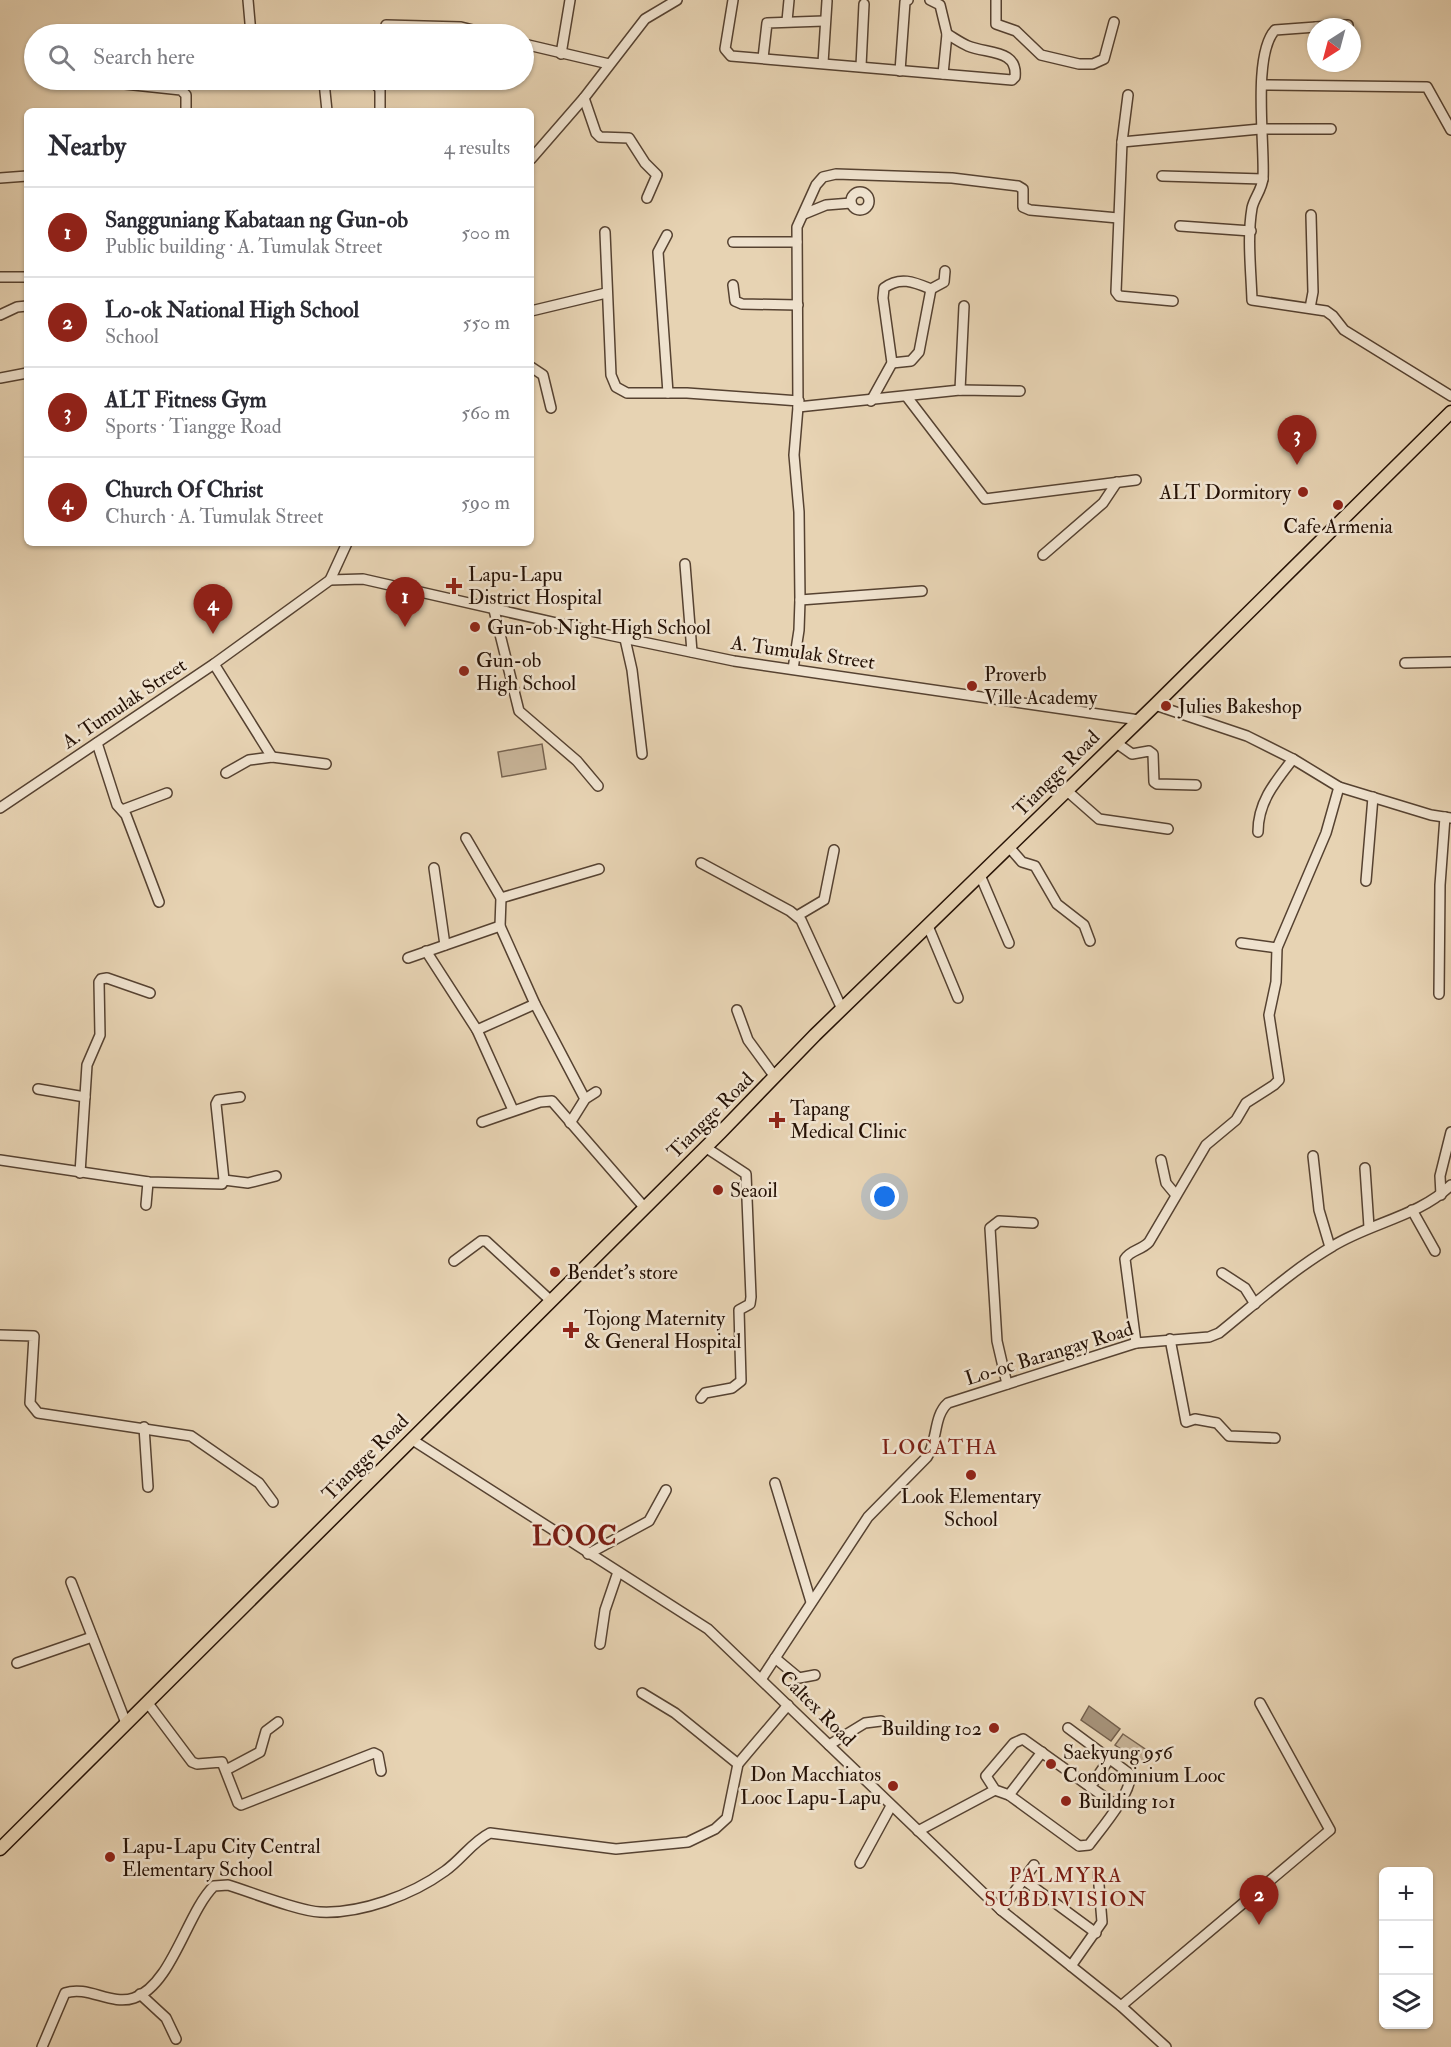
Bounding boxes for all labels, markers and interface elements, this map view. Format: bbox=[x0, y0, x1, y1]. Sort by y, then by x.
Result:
north arrow bbox=[1307, 18, 1361, 72]
search box bbox=[24, 24, 534, 90]
icon: search bbox=[45, 41, 78, 74]
text: Search here bbox=[93, 43, 195, 71]
text: Nearby bbox=[48, 131, 126, 163]
text: 4 results bbox=[444, 135, 510, 160]
text: Sangguniang Kabataan ng Gun-ob bbox=[105, 206, 408, 234]
text: 1 bbox=[64, 220, 71, 245]
text: 500 m bbox=[461, 220, 510, 245]
text: Public building · A. Tumulak Street bbox=[105, 234, 382, 259]
text: Lo-ok National High School bbox=[105, 296, 359, 324]
text: 2 bbox=[62, 310, 73, 335]
text: 550 m bbox=[463, 310, 510, 335]
text: School bbox=[105, 324, 159, 349]
text: ALT Fitness Gym bbox=[105, 386, 266, 414]
text: 3 bbox=[64, 400, 71, 425]
text: 560 m bbox=[461, 400, 510, 425]
text: Sports · Tiangge Road bbox=[105, 414, 282, 439]
pin: 3 bbox=[1278, 416, 1316, 465]
text: Church Of Christ bbox=[105, 476, 263, 504]
place label: ALT Dormitory bbox=[1159, 480, 1292, 505]
marker: ALT Dormitory bbox=[1296, 485, 1310, 499]
text: 4 bbox=[62, 490, 73, 515]
text: 590 m bbox=[461, 490, 510, 515]
marker: Cafe Armenia bbox=[1331, 498, 1345, 512]
text: Church · A. Tumulak Street bbox=[105, 504, 324, 529]
place label: Cafe Armenia bbox=[1283, 514, 1394, 539]
place label: Lapu-Lapu District Hospital bbox=[468, 562, 602, 611]
marker: Lapu-Lapu District Hospital bbox=[445, 577, 463, 595]
pin: 1 bbox=[386, 578, 424, 627]
pin: 4 bbox=[194, 584, 232, 634]
place label: Gun-ob Night High School bbox=[487, 615, 711, 640]
marker: Gun-ob Night High School bbox=[468, 620, 482, 634]
street label: A. Tumulak Street bbox=[728, 630, 877, 675]
place label: Gun-ob High School bbox=[476, 648, 576, 696]
street label: A. Tumulak Street bbox=[56, 652, 192, 755]
place label: Proverb Ville Academy bbox=[984, 662, 1099, 710]
marker: Gun-ob High School bbox=[457, 664, 471, 678]
marker: Proverb Ville Academy bbox=[965, 679, 979, 693]
place label: Julies Bakeshop bbox=[1177, 694, 1302, 720]
marker: Julies Bakeshop bbox=[1159, 699, 1173, 713]
street label: Tiangge Road bbox=[1008, 725, 1105, 822]
street label: Tiangge Road bbox=[662, 1067, 759, 1164]
place label: Tapang Medical Clinic bbox=[790, 1096, 907, 1144]
marker: Tapang Medical Clinic bbox=[768, 1111, 786, 1129]
place label: Seaoil bbox=[730, 1178, 778, 1203]
your location bbox=[870, 1182, 899, 1211]
marker: Seaoil bbox=[711, 1183, 725, 1197]
place label: Bendet's store bbox=[567, 1260, 678, 1285]
marker: Bendet's store bbox=[548, 1265, 562, 1279]
place label: Tojong Maternity & General Hospital bbox=[584, 1306, 741, 1355]
street label: Lo-oc Barangay Road bbox=[962, 1316, 1136, 1391]
marker: Tojong Maternity & General Hospital bbox=[562, 1321, 580, 1339]
street label: Tiangge Road bbox=[317, 1409, 414, 1506]
district label: LOCATHA bbox=[882, 1434, 999, 1461]
marker: Look Elementary School bbox=[964, 1468, 978, 1482]
place label: Look Elementary School bbox=[901, 1484, 1042, 1532]
district label: LOOC bbox=[532, 1521, 618, 1553]
street label: Caltex Road bbox=[774, 1665, 861, 1752]
place label: Building 102 bbox=[881, 1716, 982, 1741]
marker: Building 102 bbox=[987, 1721, 1001, 1735]
place label: Saekyung 956 Condominium Looc bbox=[1063, 1740, 1225, 1788]
marker: Saekyung 956 Condominium Looc bbox=[1044, 1757, 1058, 1771]
place label: Don Macchiatos Looc Lapu-Lapu bbox=[740, 1762, 881, 1811]
marker: Don Macchiatos Looc Lapu-Lapu bbox=[886, 1779, 900, 1793]
place label: Building 101 bbox=[1078, 1789, 1176, 1814]
marker: Building 101 bbox=[1059, 1794, 1073, 1808]
place label: Lapu-Lapu City Central Elementary School bbox=[122, 1834, 321, 1882]
marker: Lapu-Lapu City Central Elementary School bbox=[103, 1850, 117, 1864]
district label: PALMYRA SUBDIVISION bbox=[984, 1862, 1148, 1913]
map controls bbox=[1379, 1867, 1433, 2029]
button: + bbox=[1379, 1867, 1433, 1921]
pin: 2 bbox=[1240, 1876, 1278, 1925]
button: − bbox=[1379, 1921, 1433, 1975]
button: layers bbox=[1379, 1975, 1433, 2029]

